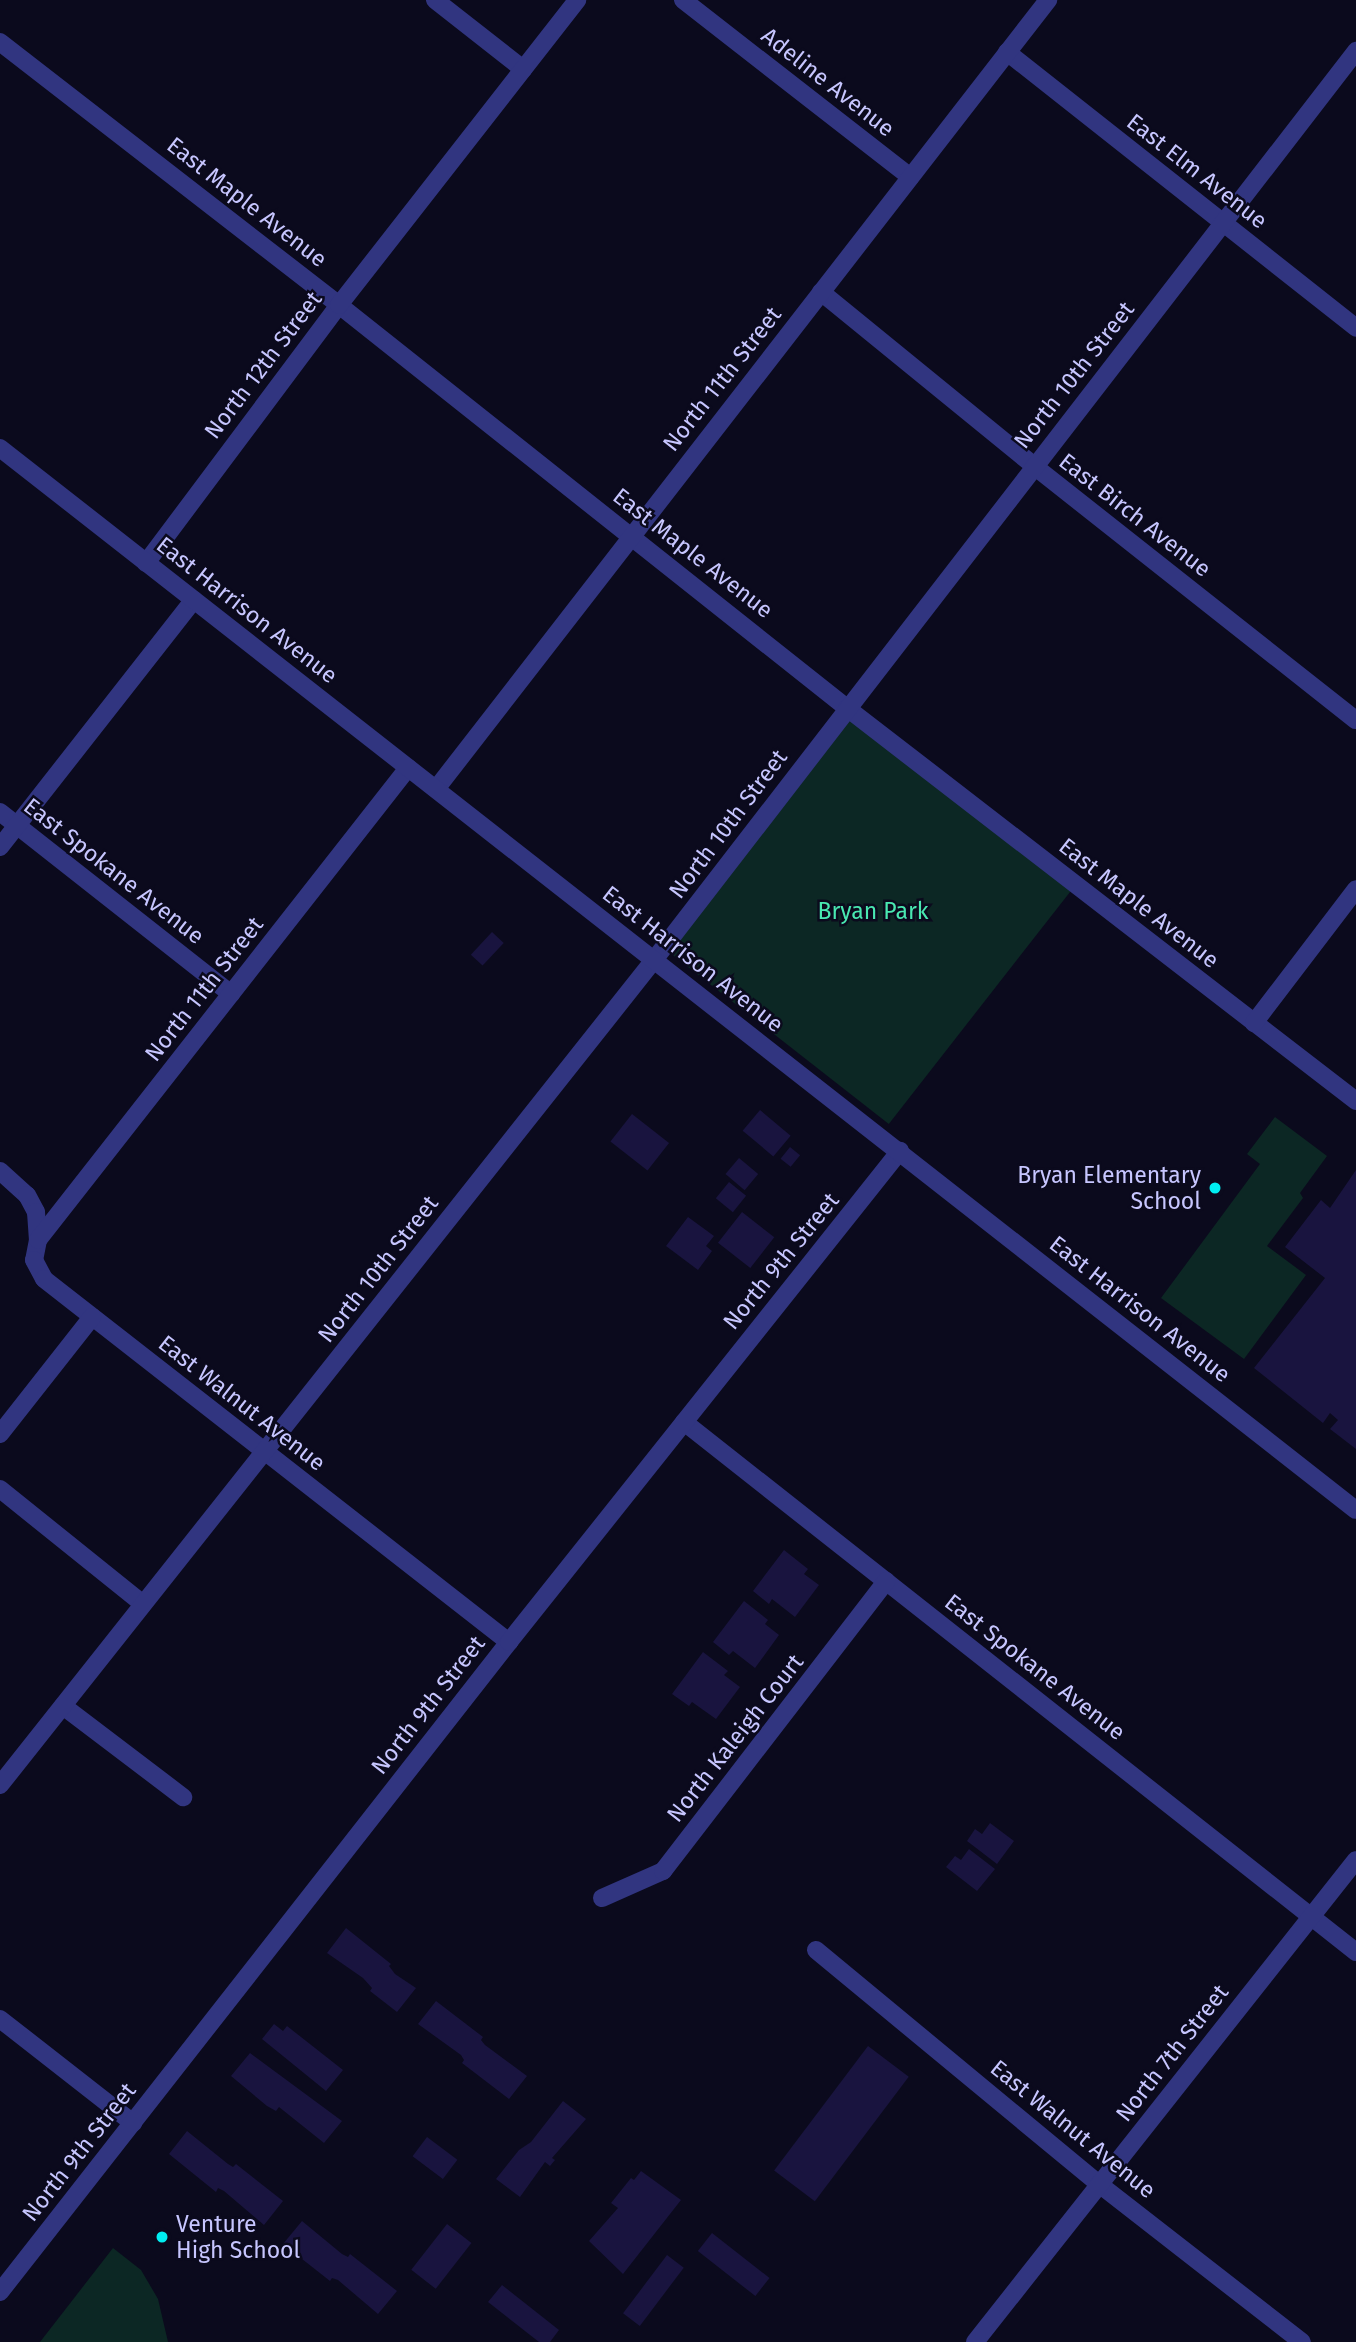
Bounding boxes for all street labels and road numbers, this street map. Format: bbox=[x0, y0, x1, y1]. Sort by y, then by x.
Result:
street label: Adeline Avenue bbox=[756, 22, 900, 142]
street label: East Elm Avenue bbox=[1121, 108, 1273, 234]
street label: East Maple Avenue bbox=[162, 131, 332, 273]
street label: North 12th Street bbox=[199, 286, 327, 444]
street label: North 10th Street bbox=[1008, 296, 1140, 454]
street label: North 11th Street bbox=[657, 301, 787, 457]
street label: East Birch Avenue bbox=[1054, 447, 1216, 583]
street label: East Maple Avenue bbox=[608, 482, 778, 624]
street label: East Harrison Avenue bbox=[151, 531, 343, 689]
street label: North 10th Street bbox=[663, 744, 793, 904]
street label: East Spokane Avenue bbox=[18, 792, 210, 950]
street label: East Maple Avenue bbox=[1054, 832, 1224, 974]
street label: East Harrison Avenue bbox=[597, 880, 789, 1038]
street label: North 11th Street bbox=[139, 911, 269, 1067]
street label: North 9th Street bbox=[717, 1187, 845, 1335]
street label: North 10th Street bbox=[312, 1190, 444, 1348]
street label: East Harrison Avenue bbox=[1044, 1230, 1236, 1388]
street label: East Walnut Avenue bbox=[153, 1329, 331, 1477]
street label: East Spokane Avenue bbox=[939, 1588, 1131, 1746]
street label: North 9th Street bbox=[365, 1630, 491, 1780]
street label: North Kaleigh Court bbox=[661, 1649, 809, 1827]
street label: North 7th Street bbox=[1110, 1979, 1234, 2127]
street label: East Walnut Avenue bbox=[985, 2054, 1161, 2204]
street label: North 9th Street bbox=[16, 2077, 142, 2227]

